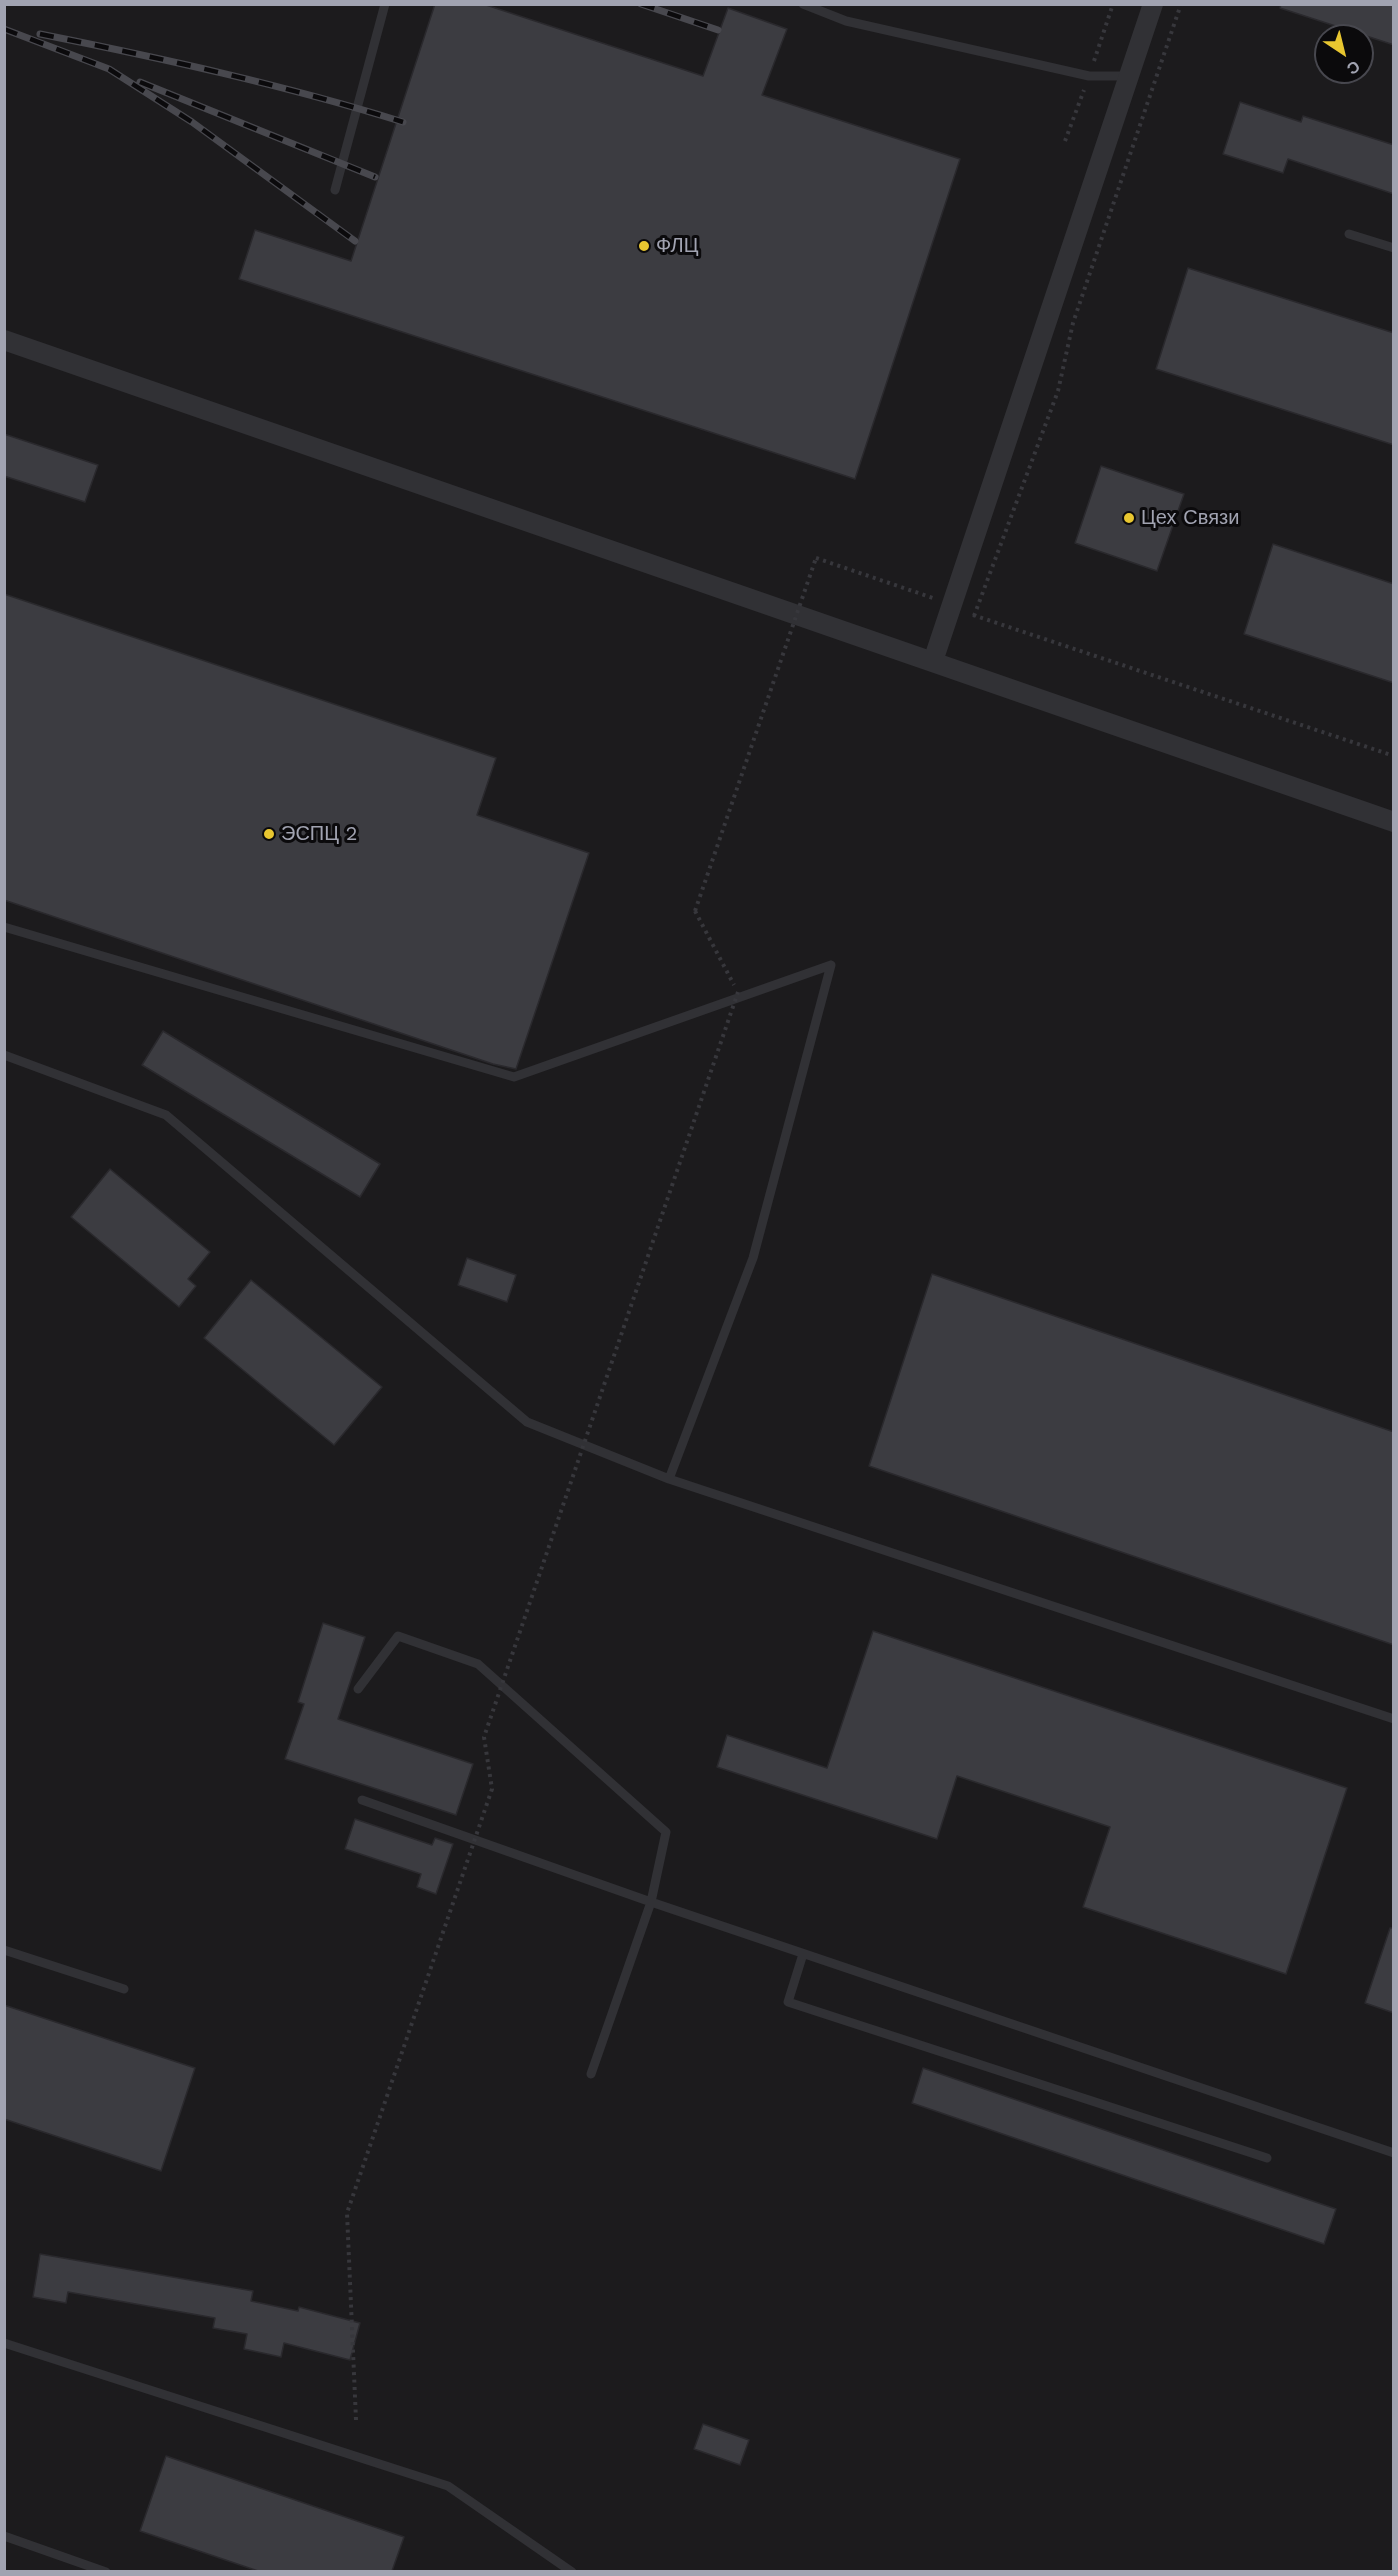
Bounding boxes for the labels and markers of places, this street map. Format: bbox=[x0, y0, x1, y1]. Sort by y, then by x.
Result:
place label: ФЛЦ bbox=[656, 234, 698, 258]
marker: ФЛЦ bbox=[637, 239, 651, 253]
place label: Цех Связи bbox=[1141, 506, 1239, 530]
marker: Цех Связи bbox=[1122, 511, 1136, 525]
place label: ЭСПЦ 2 bbox=[281, 822, 357, 846]
marker: ЭСПЦ 2 bbox=[262, 827, 276, 841]

